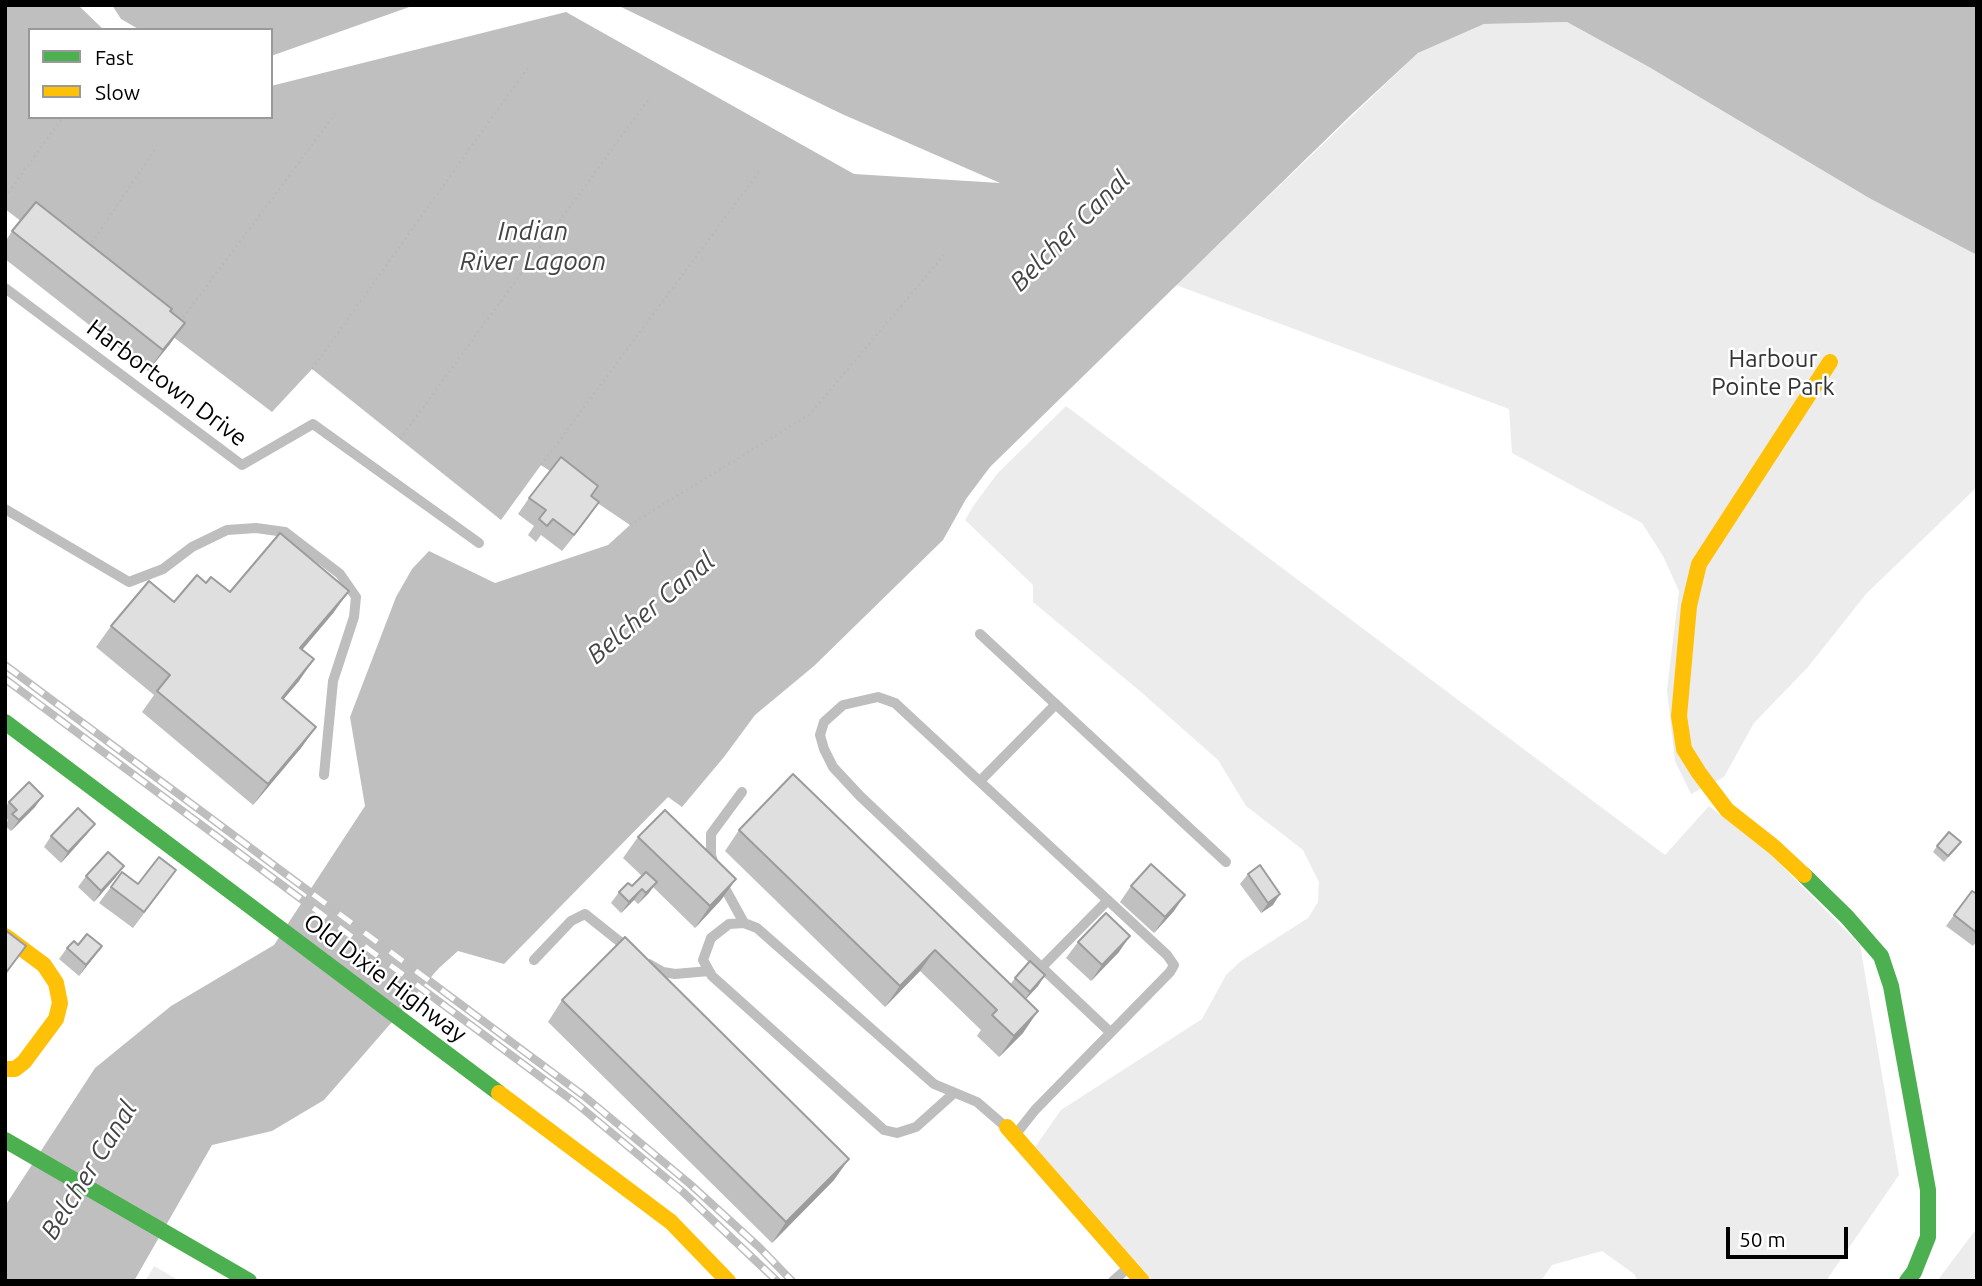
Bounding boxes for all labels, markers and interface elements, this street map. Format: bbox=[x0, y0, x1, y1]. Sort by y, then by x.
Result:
legend bbox=[28, 28, 273, 119]
text: Fast bbox=[95, 45, 133, 69]
text: Slow bbox=[95, 80, 140, 104]
water label: Belcher Canal bbox=[1003, 164, 1137, 298]
water label: Indian River Lagoon bbox=[460, 215, 606, 276]
street label: Harbortown Drive bbox=[81, 313, 253, 453]
park label: Harbour Pointe Park bbox=[1711, 345, 1835, 401]
water label: Belcher Canal bbox=[581, 546, 721, 670]
street label: Old Dixie Highway bbox=[298, 907, 472, 1049]
water label: Belcher Canal bbox=[34, 1095, 144, 1245]
scale bar bbox=[1730, 1212, 1853, 1256]
text: 50 m bbox=[1739, 1227, 1786, 1251]

